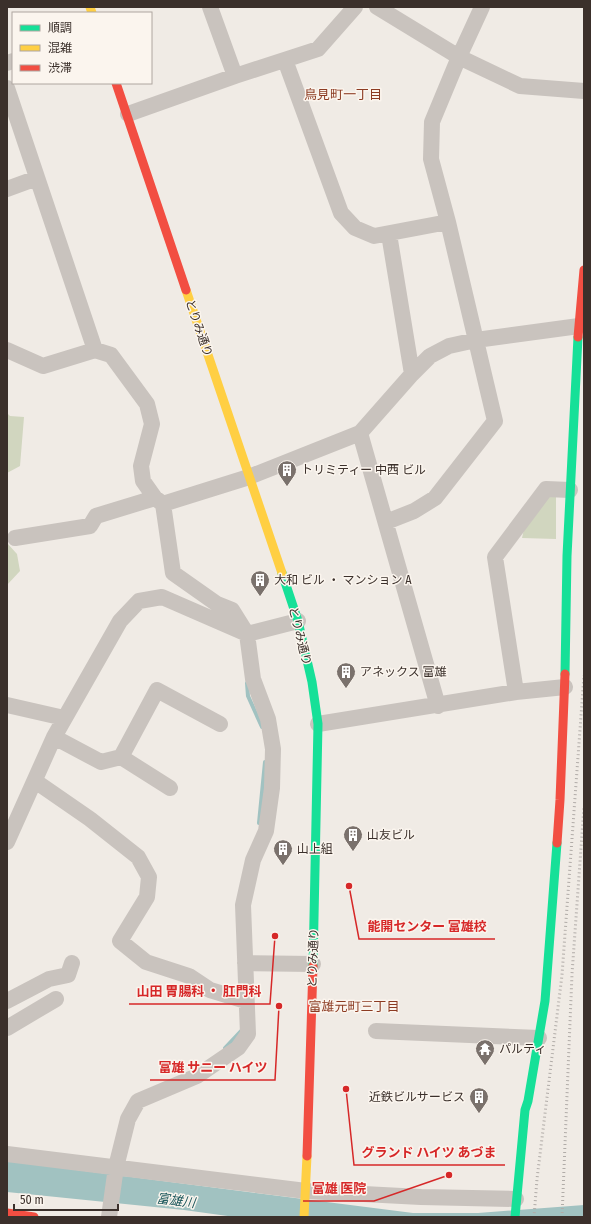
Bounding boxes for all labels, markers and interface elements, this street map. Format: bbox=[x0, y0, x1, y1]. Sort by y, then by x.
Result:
legend bbox=[12, 12, 152, 84]
text: 順調 bbox=[48, 21, 72, 35]
text: 混雑 bbox=[48, 41, 72, 55]
text: 渋滞 bbox=[48, 61, 72, 75]
district label: 鳥見町一丁目 bbox=[304, 87, 382, 102]
street label: とりみ通り bbox=[183, 297, 215, 359]
building icon: トリミティー 中西 ビル bbox=[276, 459, 298, 487]
place label: トリミティー 中西 ビル bbox=[301, 463, 426, 477]
building icon: 大和 ビル ・ マンション A bbox=[249, 569, 271, 597]
place label: 大和 ビル ・ マンション A bbox=[274, 573, 412, 587]
street label: とりみ通り bbox=[286, 605, 314, 667]
building icon: アネックス 富雄 bbox=[335, 661, 357, 689]
place label: アネックス 富雄 bbox=[360, 665, 446, 679]
building icon: 山友ビル bbox=[342, 824, 364, 852]
place label: 山友ビル bbox=[367, 828, 415, 842]
building icon: 山上組 bbox=[272, 838, 294, 866]
place label: 山上組 bbox=[297, 842, 333, 856]
callout: 能開センター 富雄校 bbox=[359, 914, 495, 939]
text: 能開センター 富雄校 bbox=[367, 919, 487, 934]
street label: とりみ通り bbox=[305, 928, 321, 988]
callout: 山田 胃腸科 ・ 肛門科 bbox=[129, 979, 270, 1004]
text: 山田 胃腸科 ・ 肛門科 bbox=[136, 984, 262, 999]
district label: 富雄元町三丁目 bbox=[308, 999, 400, 1014]
temple icon: パルティ bbox=[474, 1038, 496, 1066]
place label: パルティ bbox=[499, 1042, 546, 1056]
callout: 富雄 サニー ハイツ bbox=[150, 1055, 275, 1080]
text: 富雄 サニー ハイツ bbox=[158, 1060, 268, 1075]
building icon: 近鉄ビルサービス bbox=[468, 1086, 490, 1114]
place label: 近鉄ビルサービス bbox=[369, 1090, 465, 1104]
callout: グランド ハイツ あづま bbox=[354, 1140, 505, 1165]
text: グランド ハイツ あづま bbox=[361, 1145, 497, 1160]
callout: 富雄 医院 bbox=[303, 1176, 374, 1201]
text: 富雄 医院 bbox=[312, 1181, 366, 1196]
scale bar bbox=[14, 1186, 118, 1212]
water label: 富雄川 bbox=[156, 1191, 198, 1211]
text: 50 m bbox=[20, 1193, 44, 1207]

